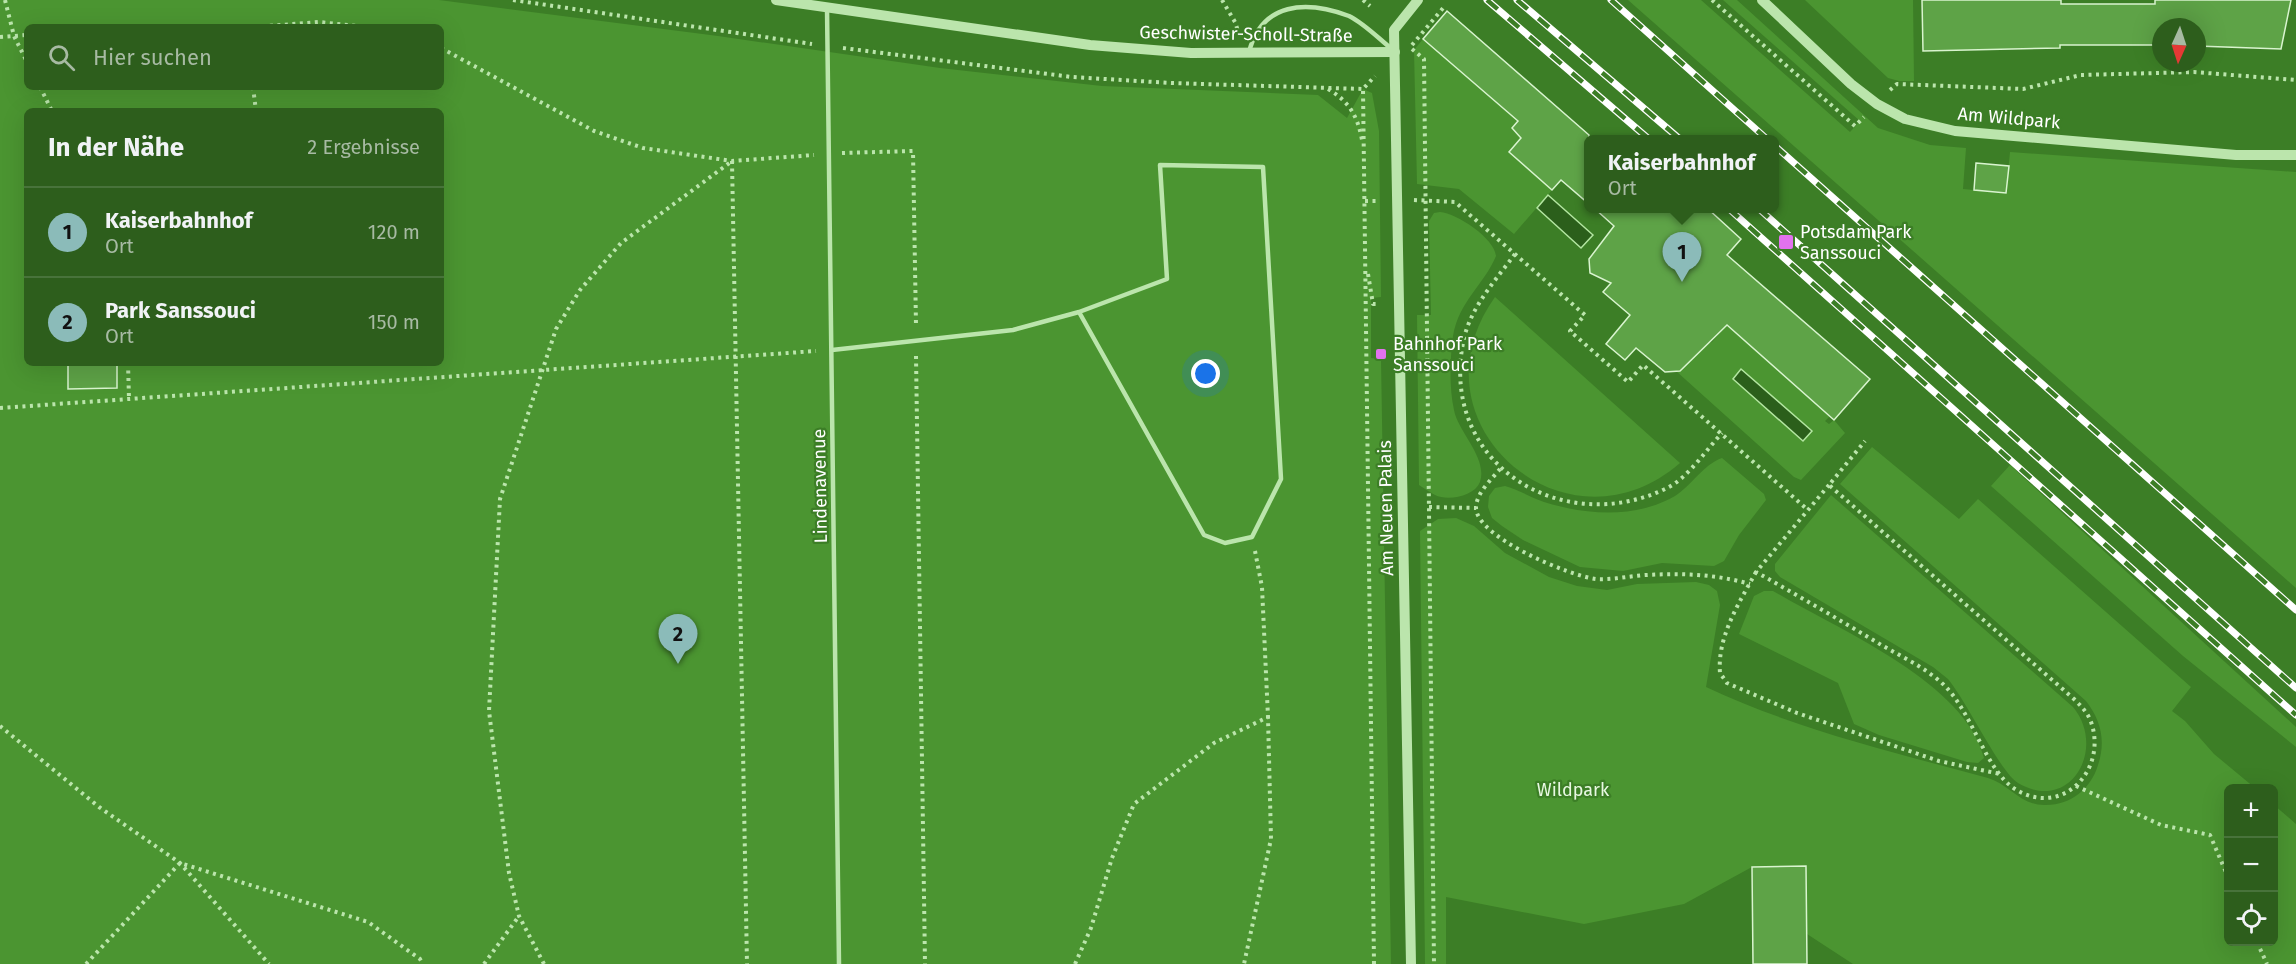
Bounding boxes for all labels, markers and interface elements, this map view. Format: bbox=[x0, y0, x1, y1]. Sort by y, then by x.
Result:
north arrow bbox=[2152, 18, 2206, 72]
street label: Geschwister-Scholl-Straße bbox=[1139, 21, 1353, 47]
search box bbox=[24, 24, 444, 90]
icon: search bbox=[45, 41, 78, 74]
text: Hier suchen bbox=[93, 44, 212, 71]
street label: Am Wildpark bbox=[1957, 103, 2062, 134]
text: In der Nähe bbox=[48, 132, 184, 163]
text: 2 Ergebnisse bbox=[307, 135, 420, 159]
popup bbox=[1584, 135, 1779, 213]
text: Kaiserbahnhof bbox=[1608, 149, 1755, 176]
text: Ort bbox=[1608, 176, 1637, 200]
text: Kaiserbahnhof bbox=[105, 207, 252, 234]
text: 1 bbox=[63, 220, 72, 244]
text: 120 m bbox=[368, 220, 420, 244]
place label: Potsdam Park Sanssouci bbox=[1800, 221, 1912, 264]
pin: 1 bbox=[1662, 232, 1702, 282]
marker: Potsdam Park Sanssouci bbox=[1777, 233, 1795, 251]
text: Ort bbox=[105, 234, 134, 258]
text: Park Sanssouci bbox=[105, 297, 256, 324]
text: 2 bbox=[62, 310, 73, 334]
text: 150 m bbox=[368, 310, 420, 334]
text: Ort bbox=[105, 324, 134, 348]
place label: Bahnhof Park Sanssouci bbox=[1393, 333, 1503, 376]
marker: Bahnhof Park Sanssouci bbox=[1374, 347, 1388, 361]
your location bbox=[1191, 359, 1220, 388]
street label: Lindenavenue bbox=[808, 428, 832, 544]
street label: Am Neuen Palais bbox=[1374, 440, 1398, 576]
pin: 2 bbox=[658, 614, 698, 664]
park label: Wildpark bbox=[1537, 779, 1610, 801]
map controls bbox=[2224, 784, 2278, 946]
button: + bbox=[2224, 784, 2278, 838]
button: − bbox=[2224, 838, 2278, 892]
button: locate bbox=[2224, 892, 2278, 946]

